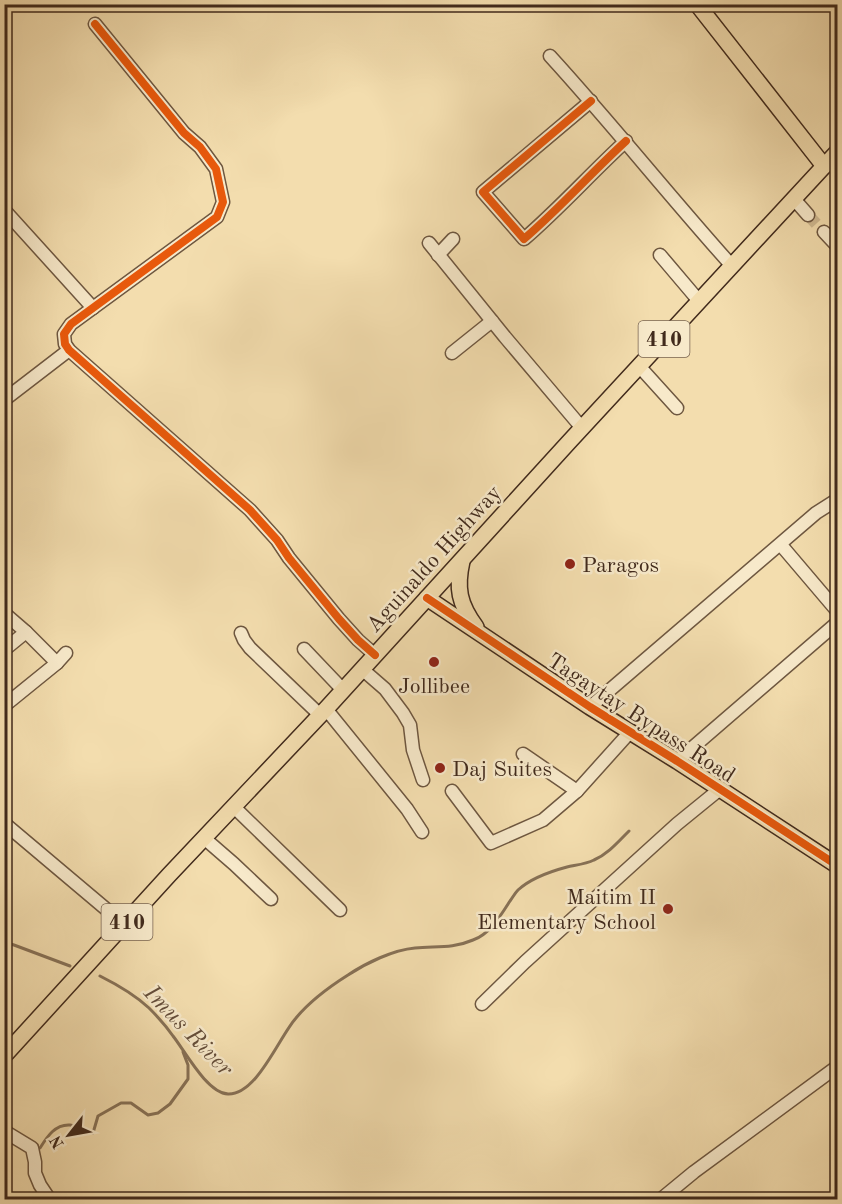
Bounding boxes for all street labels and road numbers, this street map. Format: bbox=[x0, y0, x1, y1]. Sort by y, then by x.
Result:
road number: 410 bbox=[638, 321, 690, 357]
street label: Aguinaldo Highway bbox=[363, 481, 506, 637]
street label: Tagaytay Bypass Road bbox=[543, 650, 739, 788]
road number: 410 bbox=[102, 904, 152, 940]

